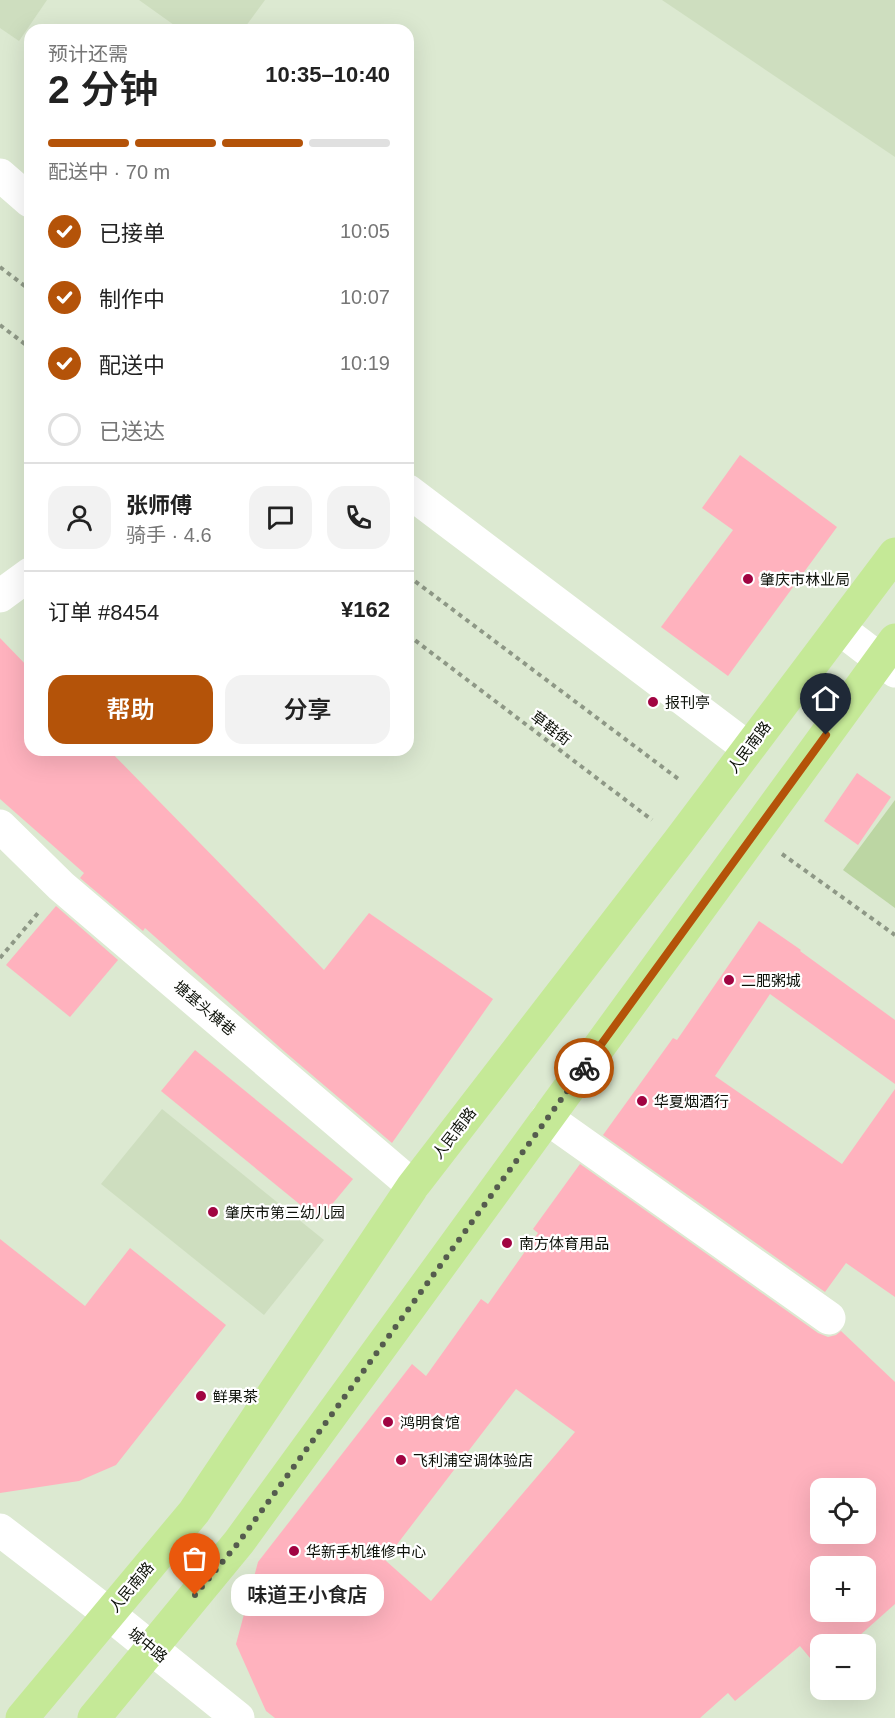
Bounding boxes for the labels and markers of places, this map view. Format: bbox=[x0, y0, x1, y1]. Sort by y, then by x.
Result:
place label: 肇庆市林业局 bbox=[760, 571, 850, 588]
marker: 肇庆市林业局 bbox=[741, 572, 755, 586]
pin bbox=[800, 673, 851, 735]
place label: 报刊亭 bbox=[665, 694, 710, 711]
marker: 报刊亭 bbox=[646, 695, 660, 709]
place label: 二肥粥城 bbox=[741, 972, 801, 989]
marker: 二肥粥城 bbox=[722, 973, 736, 987]
place label: 华夏烟酒行 bbox=[654, 1093, 729, 1110]
marker: 华夏烟酒行 bbox=[635, 1094, 649, 1108]
place label: 肇庆市第三幼儿园 bbox=[225, 1204, 345, 1221]
marker: 肇庆市第三幼儿园 bbox=[206, 1205, 220, 1219]
place label: 南方体育用品 bbox=[519, 1235, 609, 1252]
marker: 南方体育用品 bbox=[500, 1236, 514, 1250]
place label: 鲜果茶 bbox=[213, 1388, 258, 1405]
marker: 鲜果茶 bbox=[194, 1389, 208, 1403]
place label: 鸿明食馆 bbox=[400, 1414, 460, 1431]
marker: 鸿明食馆 bbox=[381, 1415, 395, 1429]
place label: 飞利浦空调体验店 bbox=[413, 1452, 533, 1469]
marker: 飞利浦空调体验店 bbox=[394, 1453, 408, 1467]
pin bbox=[169, 1533, 220, 1595]
place label: 华新手机维修中心 bbox=[306, 1543, 426, 1560]
marker: 华新手机维修中心 bbox=[287, 1544, 301, 1558]
callout: 味道王小食店 bbox=[231, 1574, 384, 1616]

